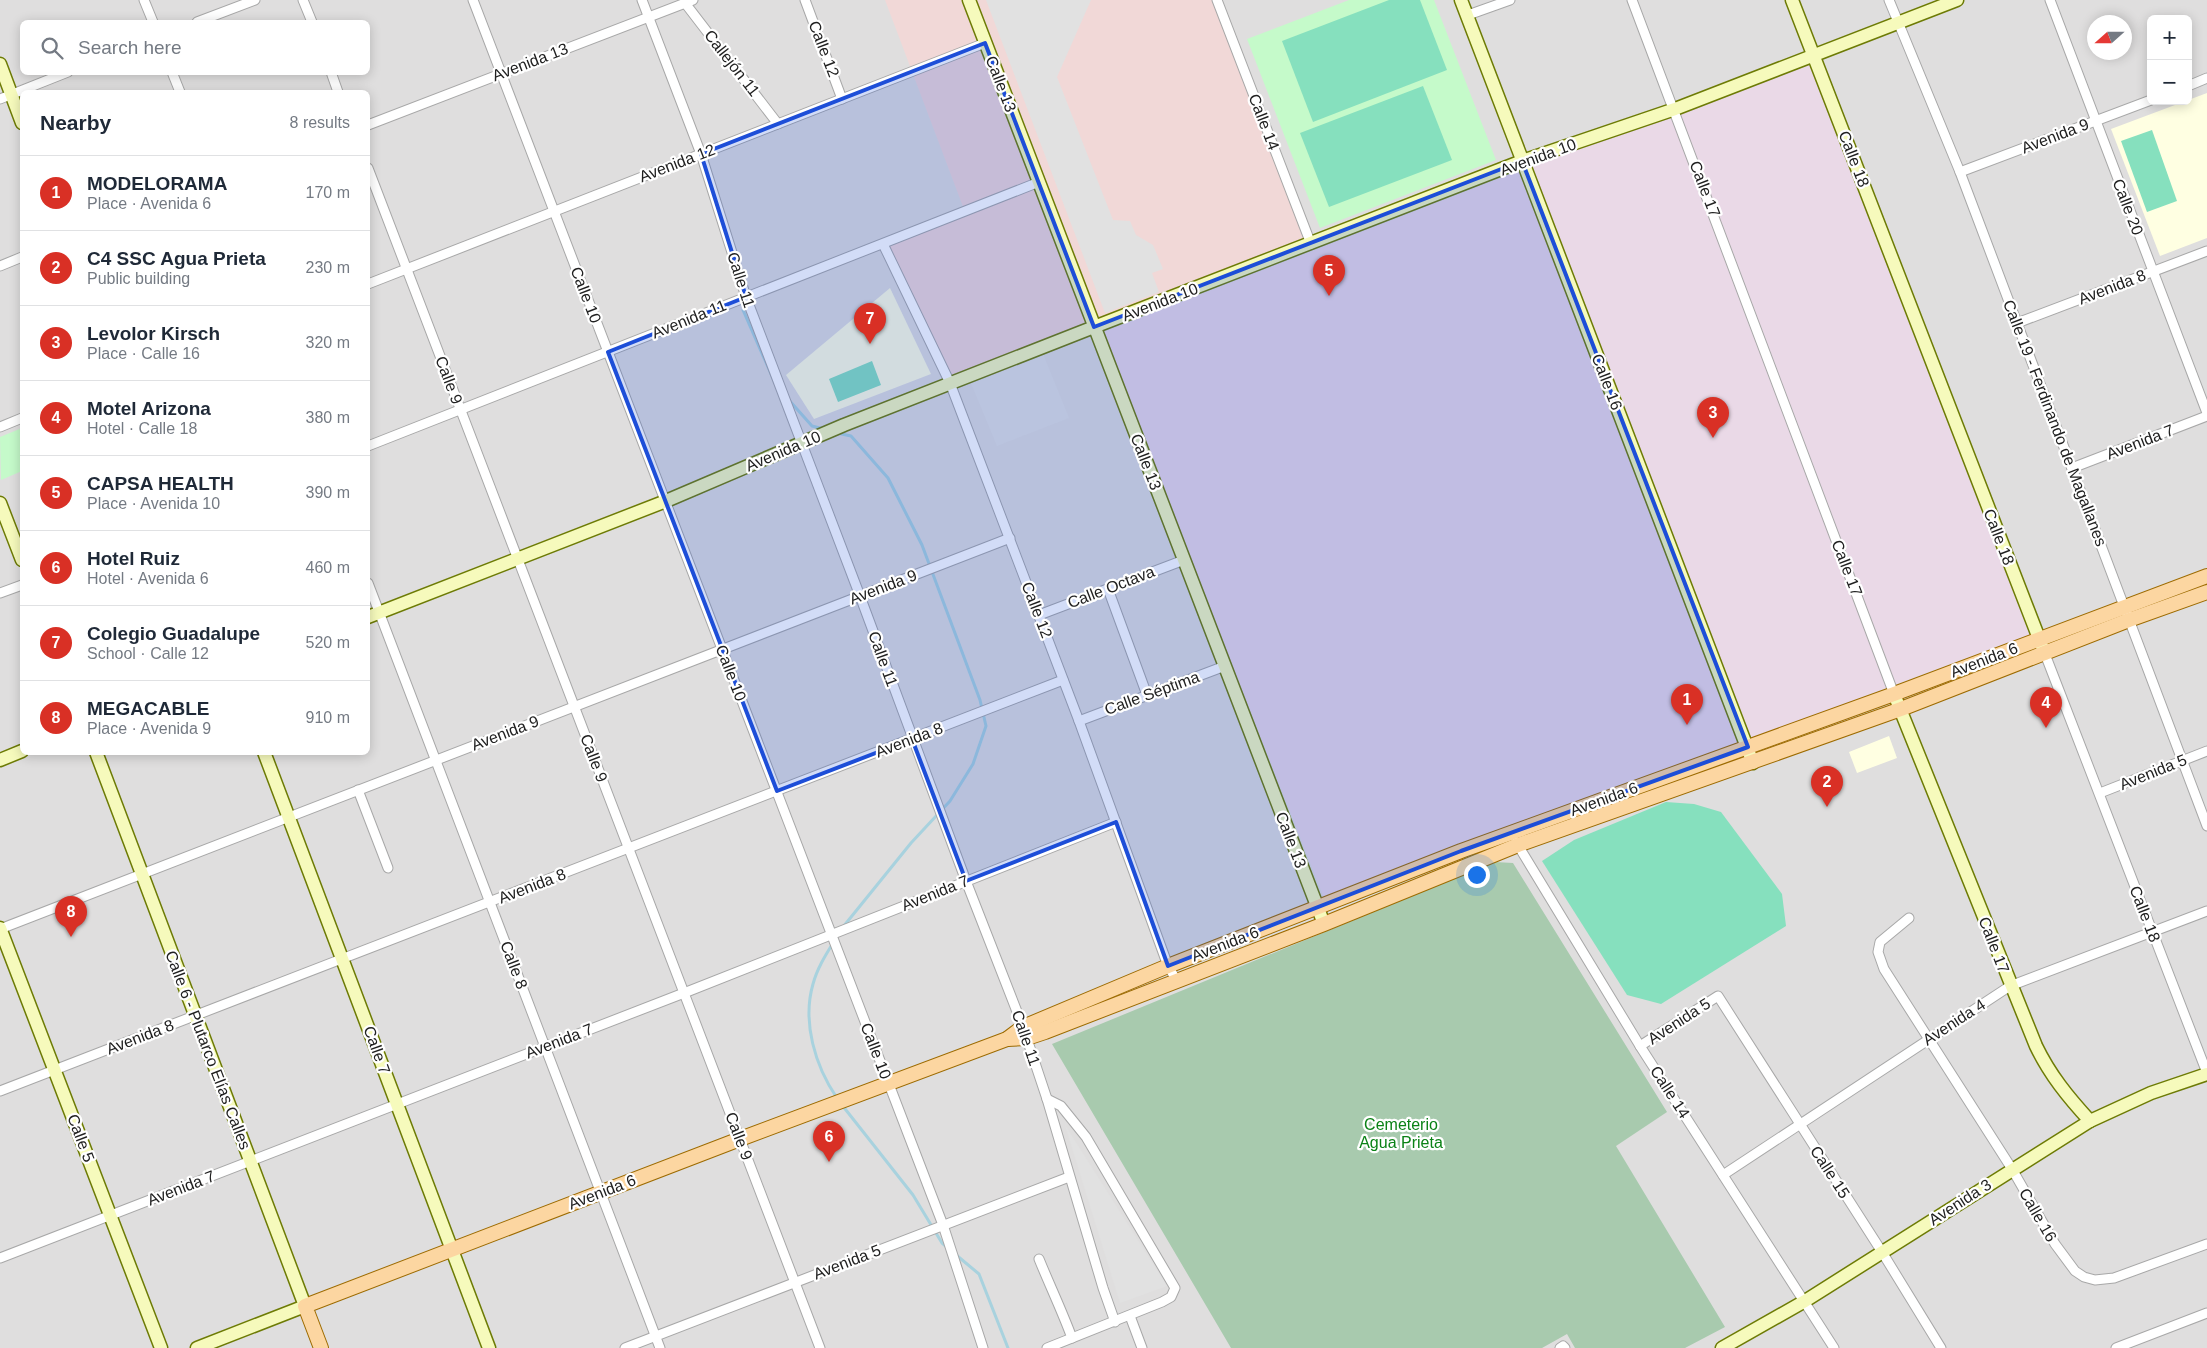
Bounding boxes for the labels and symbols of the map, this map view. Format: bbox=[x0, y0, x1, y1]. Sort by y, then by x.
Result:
north arrow bbox=[2087, 15, 2132, 60]
street label: Calle 12 bbox=[806, 19, 842, 80]
street label: Callejón 11 bbox=[701, 27, 763, 99]
street label: Avenida 13 bbox=[490, 40, 570, 84]
street label: Calle 13 bbox=[983, 54, 1019, 115]
street label: Calle 14 bbox=[1246, 92, 1282, 153]
street label: Avenida 9 bbox=[2019, 115, 2091, 157]
street label: Calle 18 bbox=[1836, 129, 1872, 190]
street label: Avenida 10 bbox=[1498, 135, 1578, 179]
street label: Avenida 12 bbox=[637, 141, 717, 185]
street label: Calle 17 bbox=[1687, 159, 1723, 220]
street label: Calle 20 bbox=[2110, 177, 2146, 238]
street label: Calle 11 bbox=[724, 250, 758, 310]
pin: 5 bbox=[1313, 255, 1345, 296]
street label: Calle 10 bbox=[568, 265, 604, 326]
street label: Avenida 8 bbox=[2076, 266, 2148, 308]
street label: Avenida 10 bbox=[1120, 280, 1200, 324]
street label: Avenida 11 bbox=[649, 296, 729, 342]
street label: Calle 19 - Ferdinando de Magallanes bbox=[2000, 297, 2110, 549]
pin: 7 bbox=[854, 303, 886, 344]
street label: Calle 16 bbox=[1589, 352, 1625, 413]
street label: Calle 9 bbox=[432, 354, 466, 406]
pin: 3 bbox=[1697, 397, 1729, 438]
street label: Avenida 7 bbox=[2104, 421, 2176, 463]
street label: Avenida 10 bbox=[743, 428, 823, 474]
street label: Calle 13 bbox=[1128, 432, 1164, 493]
street label: Calle 18 bbox=[1981, 507, 2017, 568]
street label: Calle 17 bbox=[1829, 538, 1865, 599]
street label: Calle Octava bbox=[1065, 563, 1157, 611]
street label: Avenida 9 bbox=[847, 566, 919, 608]
street label: Calle 12 bbox=[1019, 580, 1055, 641]
street label: Calle 11 bbox=[865, 629, 901, 689]
street label: Avenida 6 bbox=[1948, 639, 2020, 681]
street label: Calle 10 bbox=[713, 643, 749, 704]
street label: Calle Séptima bbox=[1102, 668, 1202, 718]
pin: 1 bbox=[1671, 684, 1703, 725]
pin: 4 bbox=[2030, 687, 2062, 728]
street label: Avenida 9 bbox=[469, 712, 541, 754]
street label: Avenida 8 bbox=[873, 719, 945, 761]
street label: Calle 9 bbox=[577, 732, 611, 784]
street label: Avenida 5 bbox=[2117, 751, 2189, 793]
pin: 2 bbox=[1811, 766, 1843, 807]
street label: Avenida 6 bbox=[1568, 779, 1640, 819]
street label: Calle 13 bbox=[1273, 810, 1309, 871]
your location bbox=[1464, 862, 1490, 888]
street label: Avenida 8 bbox=[496, 865, 568, 907]
street label: Avenida 7 bbox=[899, 872, 971, 914]
street label: Calle 18 bbox=[2127, 884, 2163, 945]
pin: 8 bbox=[55, 896, 87, 937]
street label: Calle 17 bbox=[1976, 915, 2012, 976]
street label: Avenida 6 bbox=[1189, 923, 1261, 965]
street label: Calle 8 bbox=[497, 939, 531, 991]
street label: Calle 6 - Plutarco Elías Calles bbox=[162, 948, 254, 1152]
street label: Avenida 5 bbox=[1645, 995, 1713, 1047]
street label: Avenida 4 bbox=[1920, 996, 1988, 1048]
street label: Calle 11 bbox=[1009, 1008, 1043, 1068]
street label: Avenida 8 bbox=[104, 1016, 176, 1058]
street label: Avenida 7 bbox=[523, 1020, 595, 1062]
street label: Calle 10 bbox=[858, 1021, 894, 1082]
street label: Calle 7 bbox=[360, 1024, 394, 1076]
street label: Calle 14 bbox=[1647, 1063, 1693, 1121]
street label: Calle 9 bbox=[722, 1110, 756, 1162]
street label: Calle 5 bbox=[64, 1112, 98, 1164]
park label: Cemeterio Agua Prieta bbox=[1359, 1116, 1443, 1151]
pin: 6 bbox=[813, 1121, 845, 1162]
street label: Calle 15 bbox=[1807, 1143, 1853, 1201]
street label: Avenida 7 bbox=[145, 1167, 217, 1209]
street label: Avenida 6 bbox=[566, 1171, 638, 1213]
street label: Avenida 3 bbox=[1926, 1176, 1994, 1228]
street label: Calle 16 bbox=[2016, 1185, 2060, 1245]
street label: Avenida 5 bbox=[811, 1241, 883, 1283]

